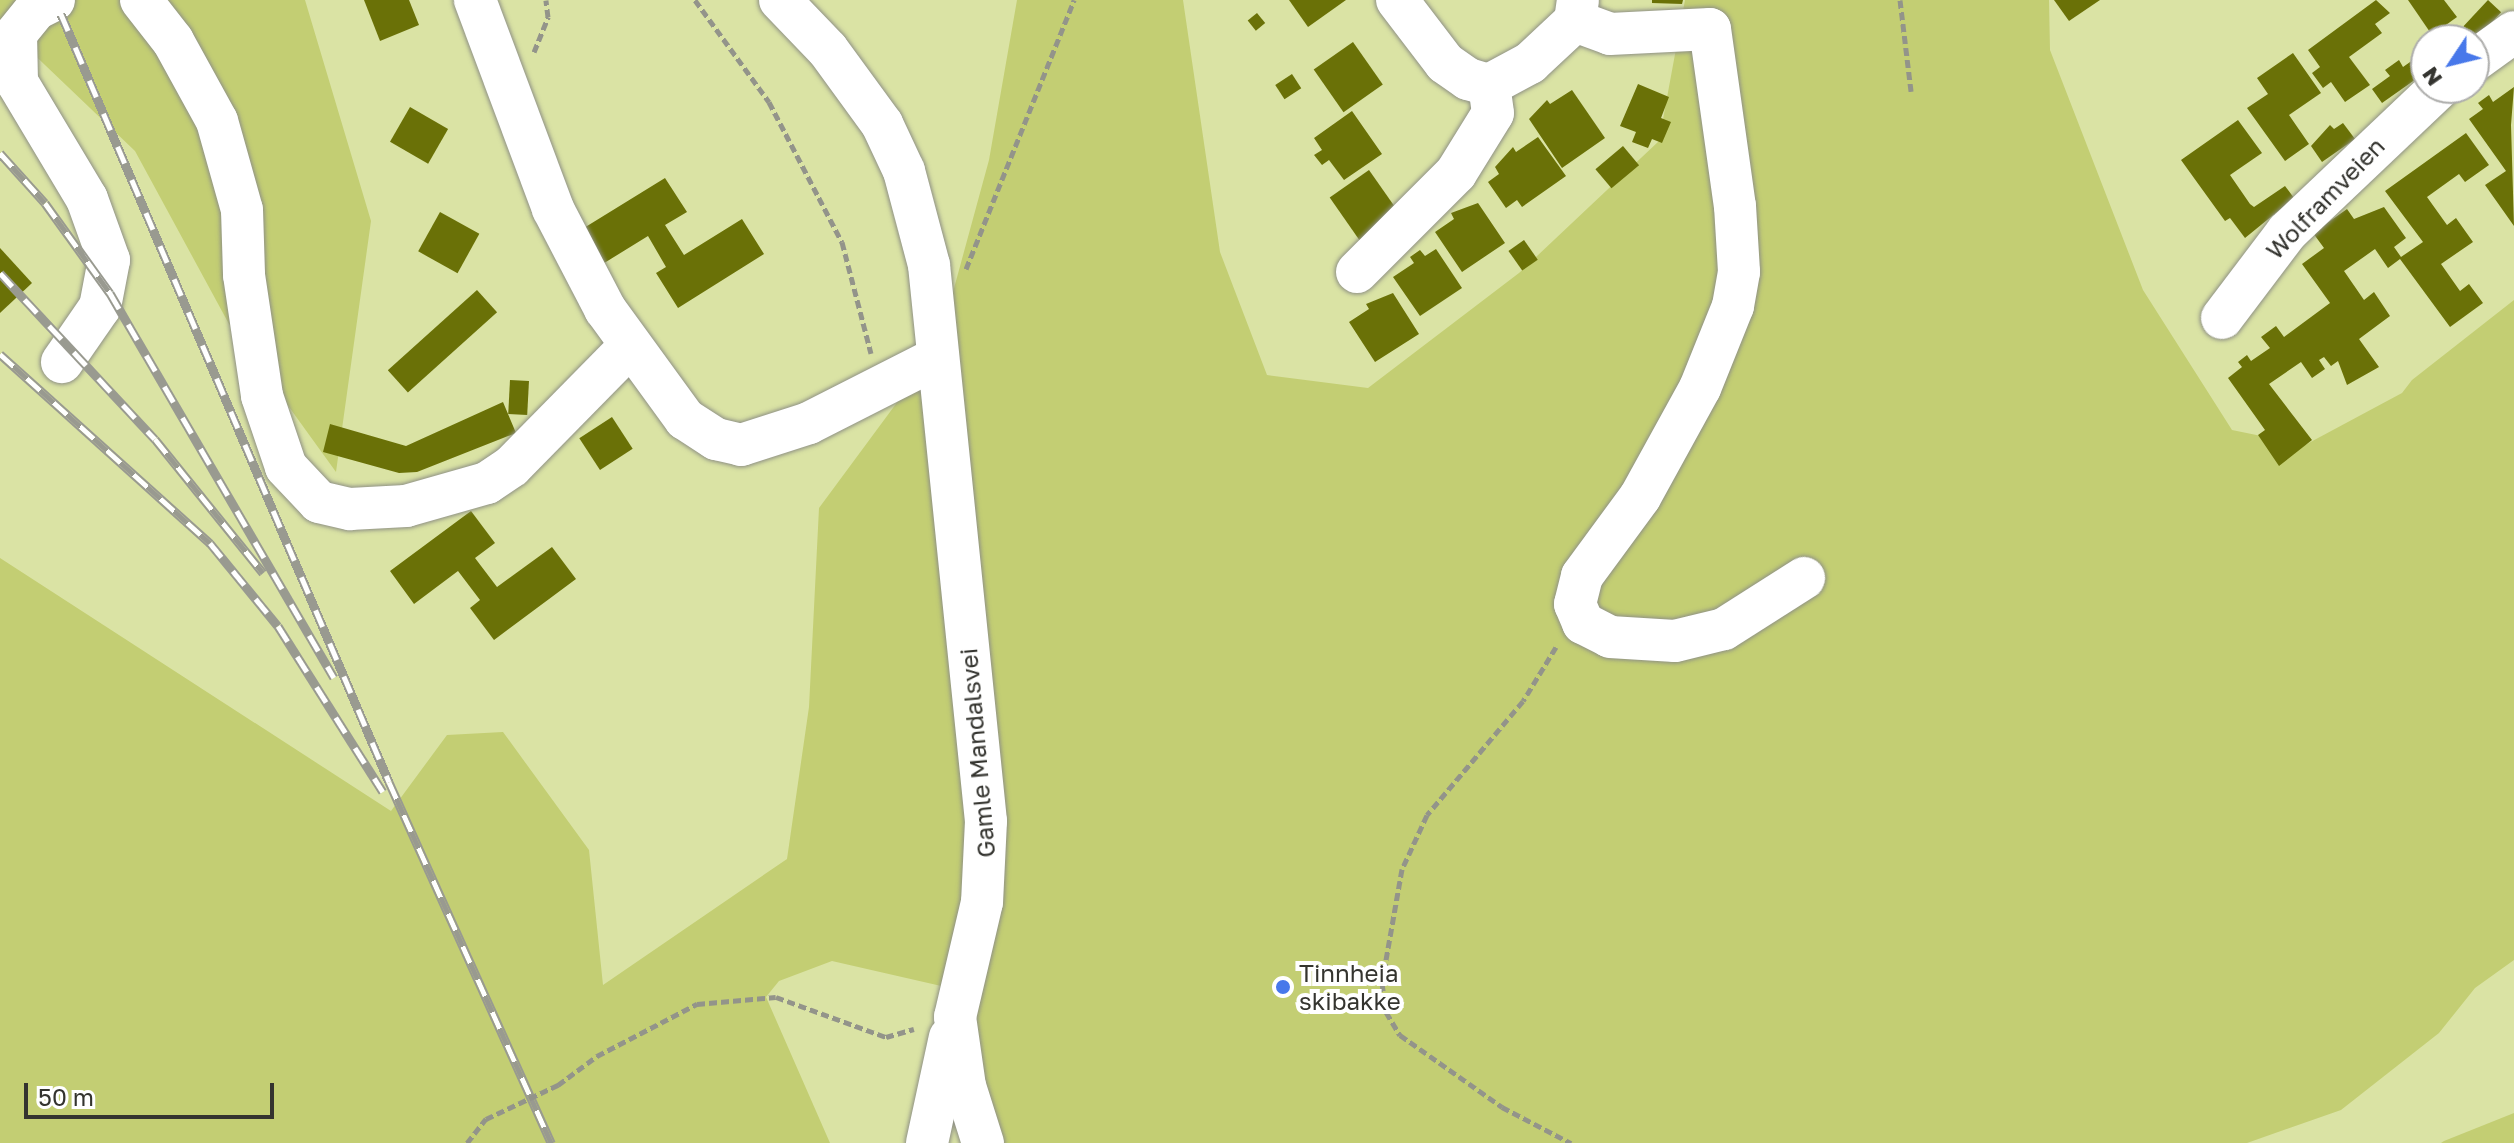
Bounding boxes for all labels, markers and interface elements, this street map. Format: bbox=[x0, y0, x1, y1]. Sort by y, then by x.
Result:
north arrow bbox=[2410, 24, 2490, 104]
text: N bbox=[2416, 62, 2447, 92]
street label: Wolframveien bbox=[2260, 131, 2390, 265]
street label: Gamle Mandalsvei bbox=[954, 647, 1000, 859]
place label: Tinnheia skibakke bbox=[1299, 959, 1401, 1015]
marker: Tinnheia skibakke bbox=[1274, 978, 1292, 996]
scale bar bbox=[28, 1067, 278, 1117]
text: 50 m bbox=[38, 1082, 94, 1111]

